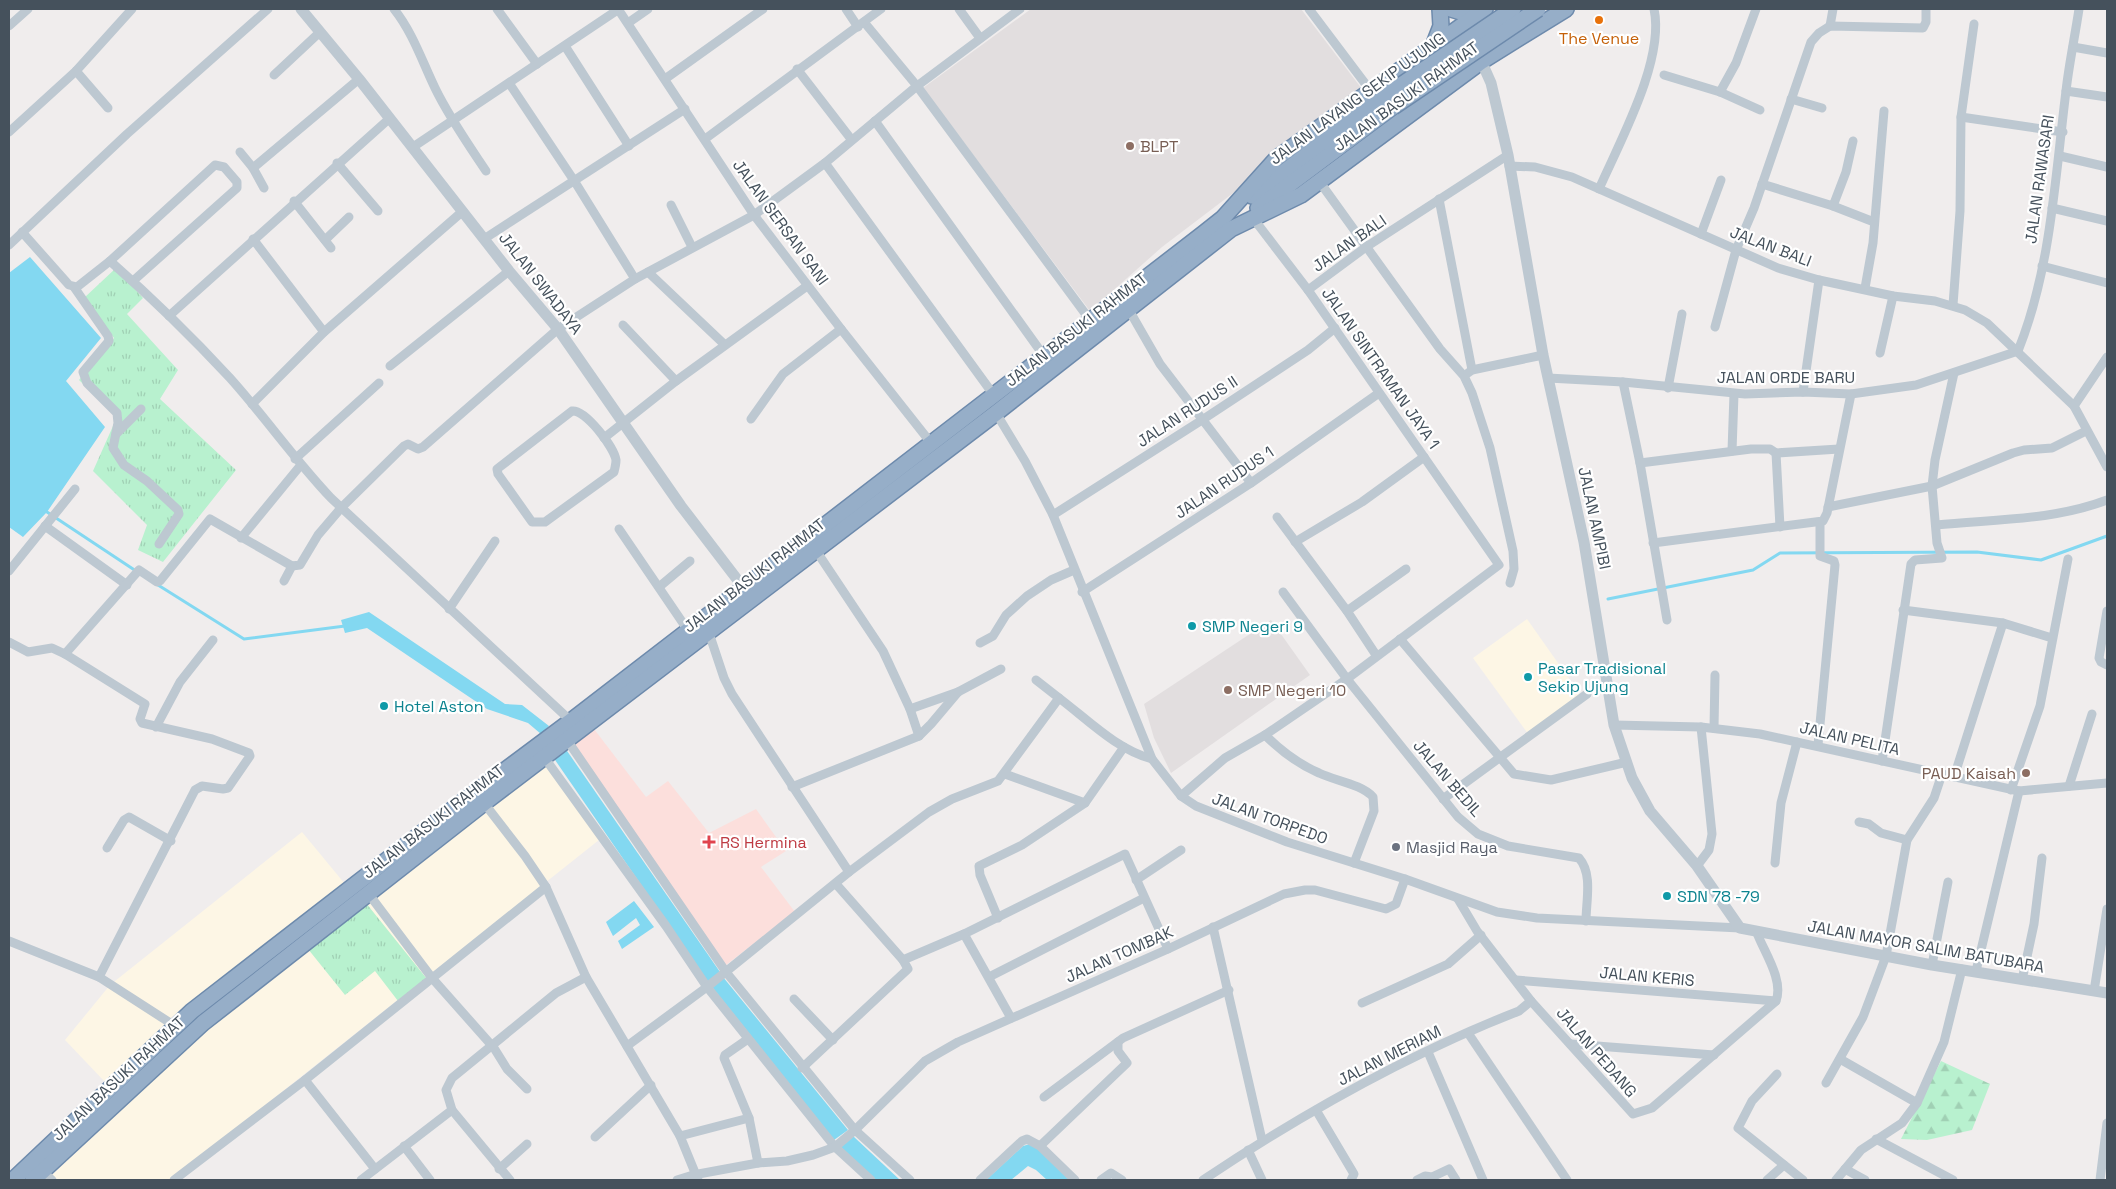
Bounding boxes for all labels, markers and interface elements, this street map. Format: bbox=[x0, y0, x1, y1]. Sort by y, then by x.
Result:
marker: The Venue bbox=[1593, 14, 1605, 26]
street label: JALAN LAYANG SEKIP UJUNG bbox=[1265, 27, 1449, 169]
place label: The Venue bbox=[1559, 28, 1639, 49]
street label: JALAN BASUKI RAHMAT bbox=[1330, 37, 1483, 156]
street label: JALAN RAWASARI bbox=[2020, 113, 2059, 245]
place label: BLPT bbox=[1140, 136, 1178, 157]
marker: BLPT bbox=[1124, 140, 1136, 152]
street label: JALAN SERSAN SANI bbox=[728, 155, 833, 289]
street label: JALAN BALI bbox=[1308, 210, 1390, 277]
street label: JALAN BALI bbox=[1727, 221, 1815, 272]
street label: JALAN SWADAYA bbox=[494, 228, 587, 339]
street label: JALAN BASUKI RAHMAT bbox=[1001, 267, 1151, 391]
street label: JALAN SINTRAMAN JAYA 1 bbox=[1317, 284, 1444, 453]
street label: JALAN ORDE BARU bbox=[1717, 367, 1855, 388]
street label: JALAN RUDUS II bbox=[1133, 371, 1242, 452]
street label: JALAN RUDUS 1 bbox=[1171, 441, 1278, 523]
street label: JALAN AMPIBI bbox=[1573, 465, 1616, 571]
street label: JALAN BASUKI RAHMAT bbox=[679, 513, 829, 637]
place label: SMP Negeri 9 bbox=[1202, 616, 1303, 637]
marker: SMP Negeri 9 bbox=[1186, 620, 1198, 632]
place label: Pasar Tradisional Sekip Ujung bbox=[1538, 658, 1666, 697]
marker: Pasar Tradisional Sekip Ujung bbox=[1522, 671, 1534, 683]
place label: SMP Negeri 10 bbox=[1238, 680, 1346, 701]
marker: SMP Negeri 10 bbox=[1222, 684, 1234, 696]
place label: Hotel Aston bbox=[394, 696, 484, 717]
marker: Hotel Aston bbox=[378, 700, 390, 712]
street label: JALAN PELITA bbox=[1798, 717, 1902, 760]
street label: JALAN BEDIL bbox=[1408, 735, 1487, 821]
street label: JALAN BASUKI RAHMAT bbox=[358, 759, 508, 883]
place label: PAUD Kaisah bbox=[1922, 763, 2016, 784]
marker: PAUD Kaisah bbox=[2020, 767, 2032, 779]
street label: JALAN TORPEDO bbox=[1209, 788, 1331, 849]
place label: RS Hermina bbox=[720, 832, 807, 853]
marker: RS Hermina bbox=[702, 835, 716, 849]
place label: Masjid Raya bbox=[1406, 837, 1498, 858]
marker: Masjid Raya bbox=[1390, 841, 1402, 853]
place label: SDN 78 -79 bbox=[1677, 886, 1760, 907]
marker: SDN 78 -79 bbox=[1661, 890, 1673, 902]
street label: JALAN MAYOR SALIM BATUBARA bbox=[1806, 915, 2046, 978]
street label: JALAN TOMBAK bbox=[1062, 921, 1177, 988]
street label: JALAN KERIS bbox=[1599, 962, 1695, 991]
street label: JALAN PEDANG bbox=[1552, 1003, 1642, 1102]
street label: JALAN BASUKI RAHMAT bbox=[47, 1011, 189, 1145]
street label: JALAN MERIAM bbox=[1334, 1020, 1445, 1091]

